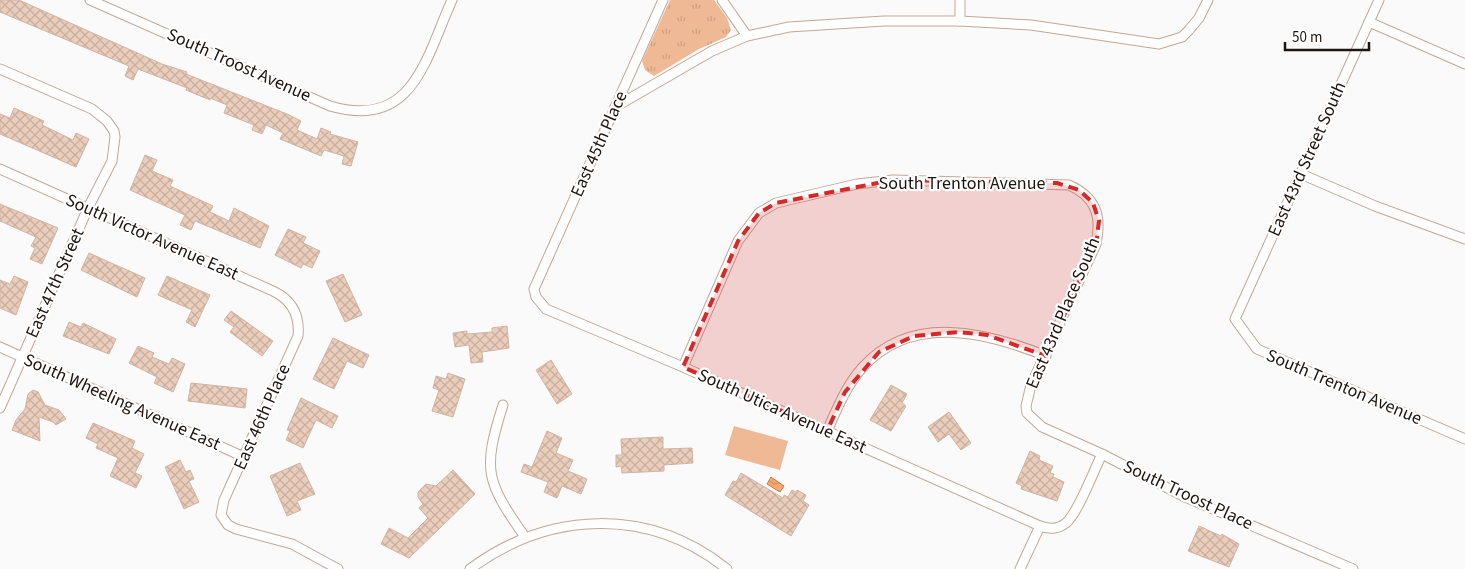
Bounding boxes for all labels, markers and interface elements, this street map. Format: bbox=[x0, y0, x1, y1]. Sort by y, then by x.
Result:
scale bar bbox=[1285, 20, 1369, 52]
street label: South Troost Avenue bbox=[163, 22, 315, 108]
text: 50 m bbox=[1292, 27, 1322, 48]
street label: East 43rd Street South bbox=[1262, 78, 1352, 240]
street label: East 45th Place bbox=[565, 87, 634, 201]
street label: South Trenton Avenue bbox=[879, 171, 1045, 196]
street label: South Victor Avenue East bbox=[62, 188, 242, 286]
street label: East 47th Street bbox=[20, 224, 90, 342]
street label: East 43rd Place South bbox=[1020, 233, 1106, 393]
street label: South Trenton Avenue bbox=[1262, 343, 1426, 431]
street label: South Wheeling Avenue East bbox=[20, 347, 224, 457]
street label: East 46th Place bbox=[228, 360, 297, 474]
street label: South Utica Avenue East bbox=[694, 362, 870, 460]
street label: South Troost Place bbox=[1119, 454, 1257, 536]

